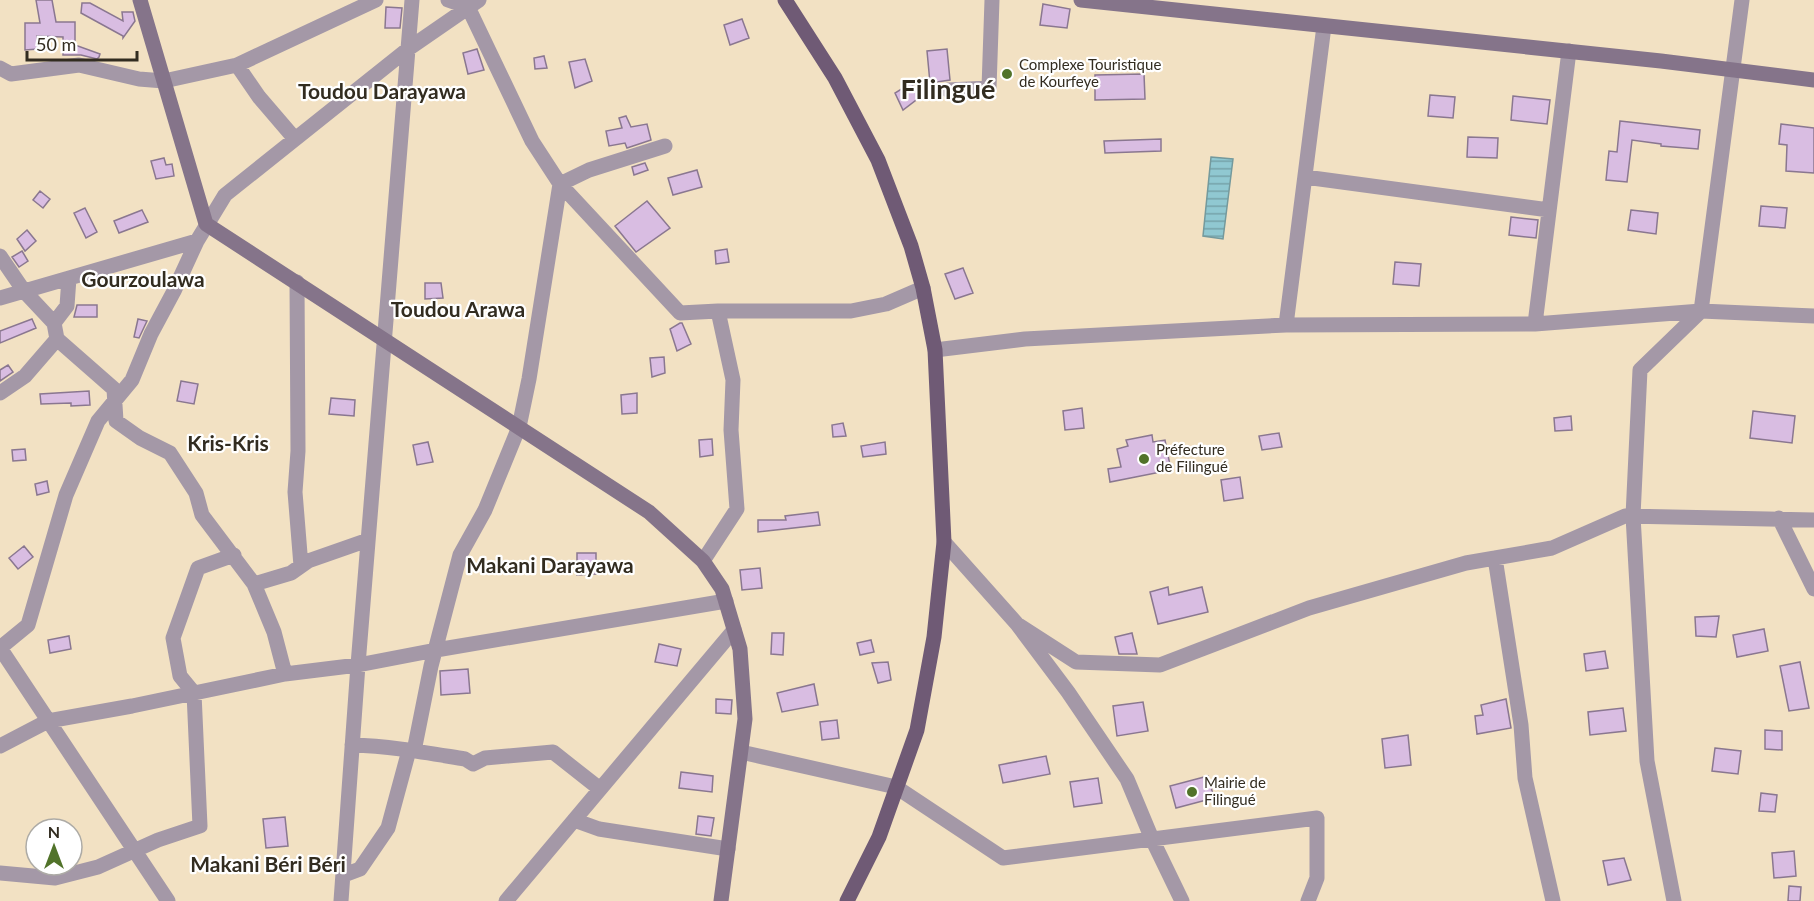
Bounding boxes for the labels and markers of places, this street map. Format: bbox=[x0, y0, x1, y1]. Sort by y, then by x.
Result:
place label: Complexe Touristique de Kourfeye bbox=[1019, 55, 1161, 90]
marker: Complexe Touristique de Kourfeye bbox=[1000, 67, 1014, 81]
place label: Préfecture de Filingué bbox=[1156, 440, 1228, 475]
marker: Préfecture de Filingué bbox=[1137, 452, 1151, 466]
place label: Mairie de Filingué bbox=[1204, 773, 1266, 808]
marker: Mairie de Filingué bbox=[1185, 785, 1199, 799]

